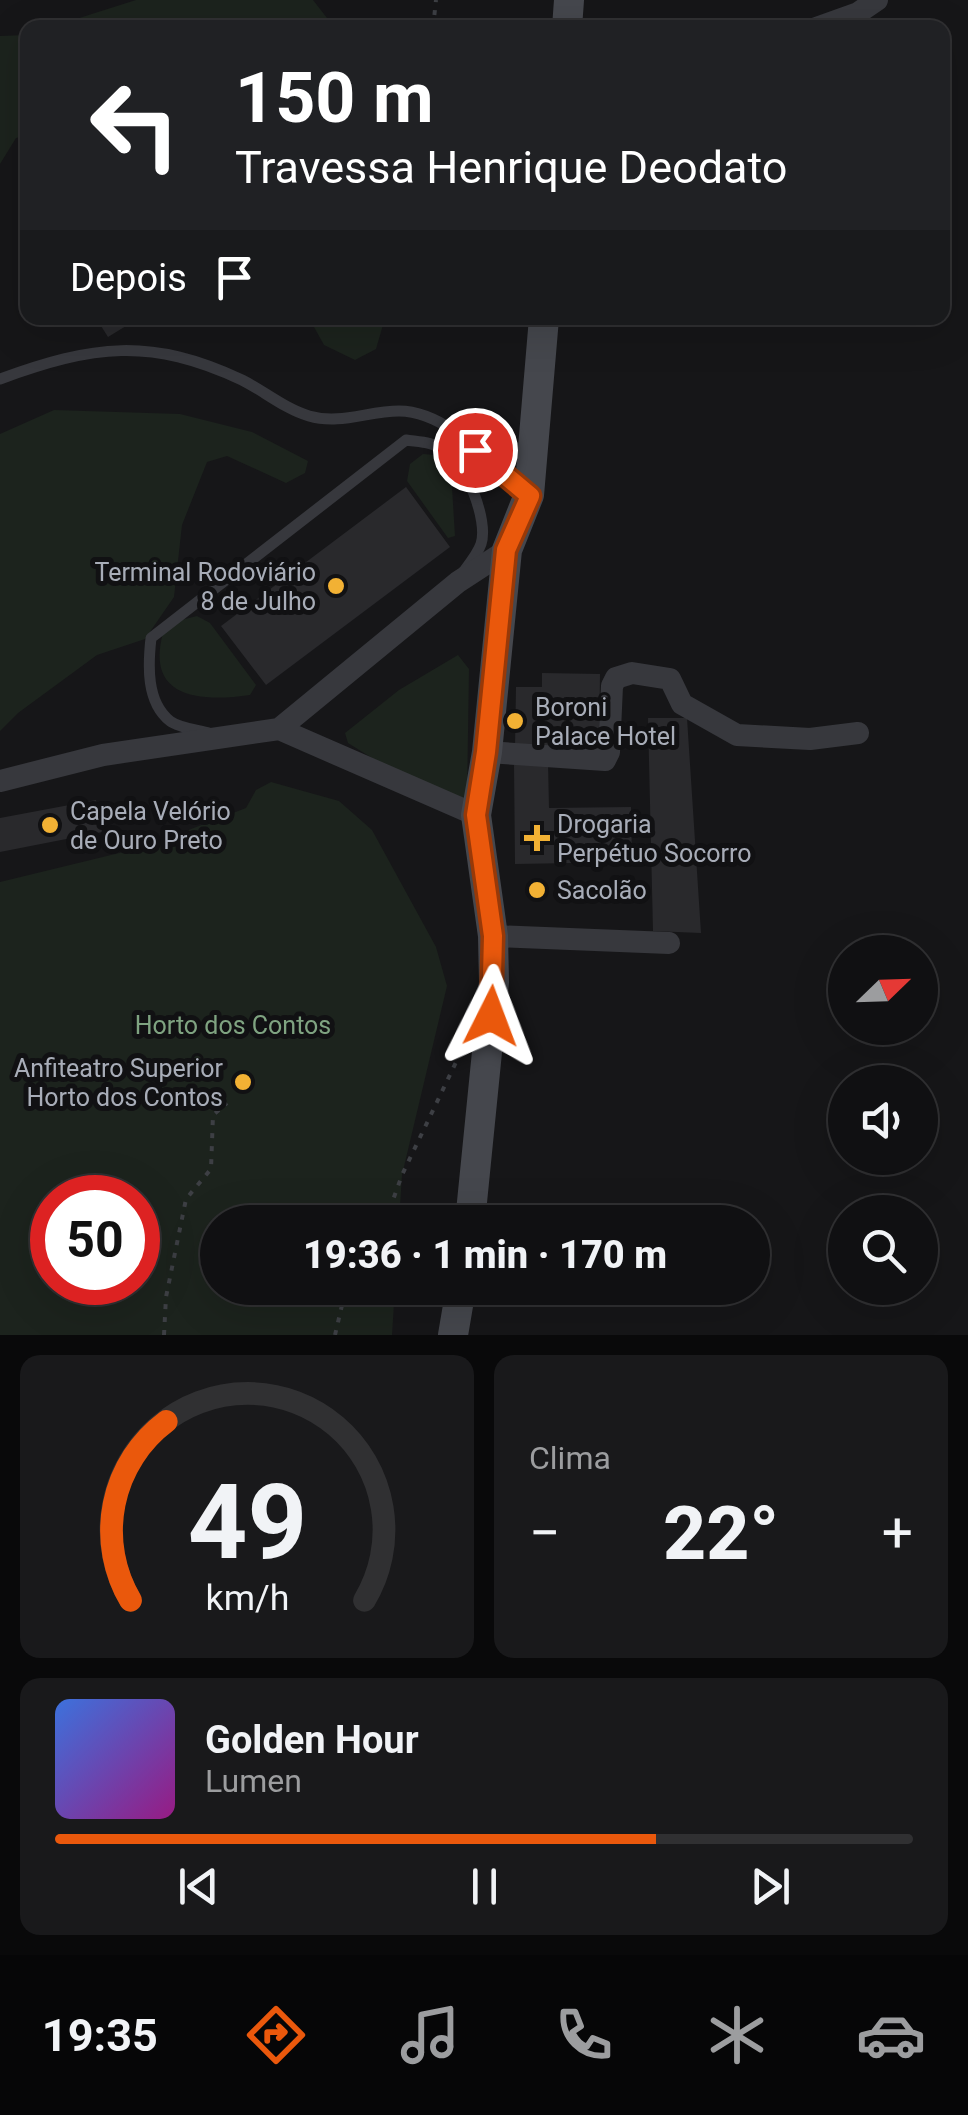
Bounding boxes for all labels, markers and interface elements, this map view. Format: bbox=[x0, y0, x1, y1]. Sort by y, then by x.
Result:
text: 150 m bbox=[235, 57, 434, 139]
icon: left bbox=[70, 60, 200, 190]
text: Travessa Henrique Deodato bbox=[235, 141, 787, 194]
icon: arrive bbox=[207, 250, 262, 305]
text: Depois bbox=[70, 256, 187, 300]
pin bbox=[433, 408, 518, 493]
icon: arrive bbox=[448, 423, 503, 478]
place label: Terminal Rodoviário 8 de Julho bbox=[94, 558, 316, 616]
marker: Terminal Rodoviário 8 de Julho bbox=[325, 575, 347, 597]
place label: Boroni Palace Hotel bbox=[535, 693, 676, 751]
marker: Boroni Palace Hotel bbox=[504, 710, 526, 732]
place label: Capela Velório de Ouro Preto bbox=[70, 797, 231, 855]
place label: Drogaria Perpétuo Socorro bbox=[557, 810, 751, 868]
marker: Capela Velório de Ouro Preto bbox=[39, 814, 61, 836]
marker: Drogaria Perpétuo Socorro bbox=[526, 827, 548, 849]
place label: Sacolão bbox=[557, 876, 647, 905]
marker: Sacolão bbox=[526, 879, 548, 901]
north arrow bbox=[828, 935, 938, 1045]
map controls bbox=[828, 935, 938, 1305]
position arrow bbox=[439, 964, 543, 1068]
park label: Horto dos Contos bbox=[135, 1011, 331, 1040]
place label: Anfiteatro Superior Horto dos Contos bbox=[14, 1054, 224, 1112]
button: sound bbox=[828, 1065, 938, 1175]
marker: Anfiteatro Superior Horto dos Contos bbox=[232, 1071, 254, 1093]
speed limit sign: 50 bbox=[30, 1175, 160, 1305]
button: search bbox=[828, 1195, 938, 1305]
text: 19:36 · 1 min · 170 m bbox=[303, 1233, 667, 1277]
text: Clima bbox=[529, 1439, 611, 1477]
text: 49 bbox=[187, 1462, 307, 1583]
text: 22° bbox=[663, 1489, 779, 1577]
text: − bbox=[529, 1501, 560, 1565]
text: + bbox=[882, 1501, 913, 1565]
text: km/h bbox=[205, 1577, 289, 1619]
text: Golden Hour bbox=[205, 1718, 419, 1762]
text: Lumen bbox=[205, 1762, 302, 1800]
icon: previous bbox=[171, 1859, 226, 1914]
icon: pause bbox=[457, 1859, 512, 1914]
icon: next bbox=[743, 1859, 798, 1914]
icon: directions bbox=[241, 2000, 311, 2070]
icon: music bbox=[395, 2000, 465, 2070]
icon: phone bbox=[549, 2000, 619, 2070]
icon: climate bbox=[702, 2000, 772, 2070]
icon: car bbox=[856, 2000, 926, 2070]
text: 19:35 bbox=[42, 2009, 158, 2062]

